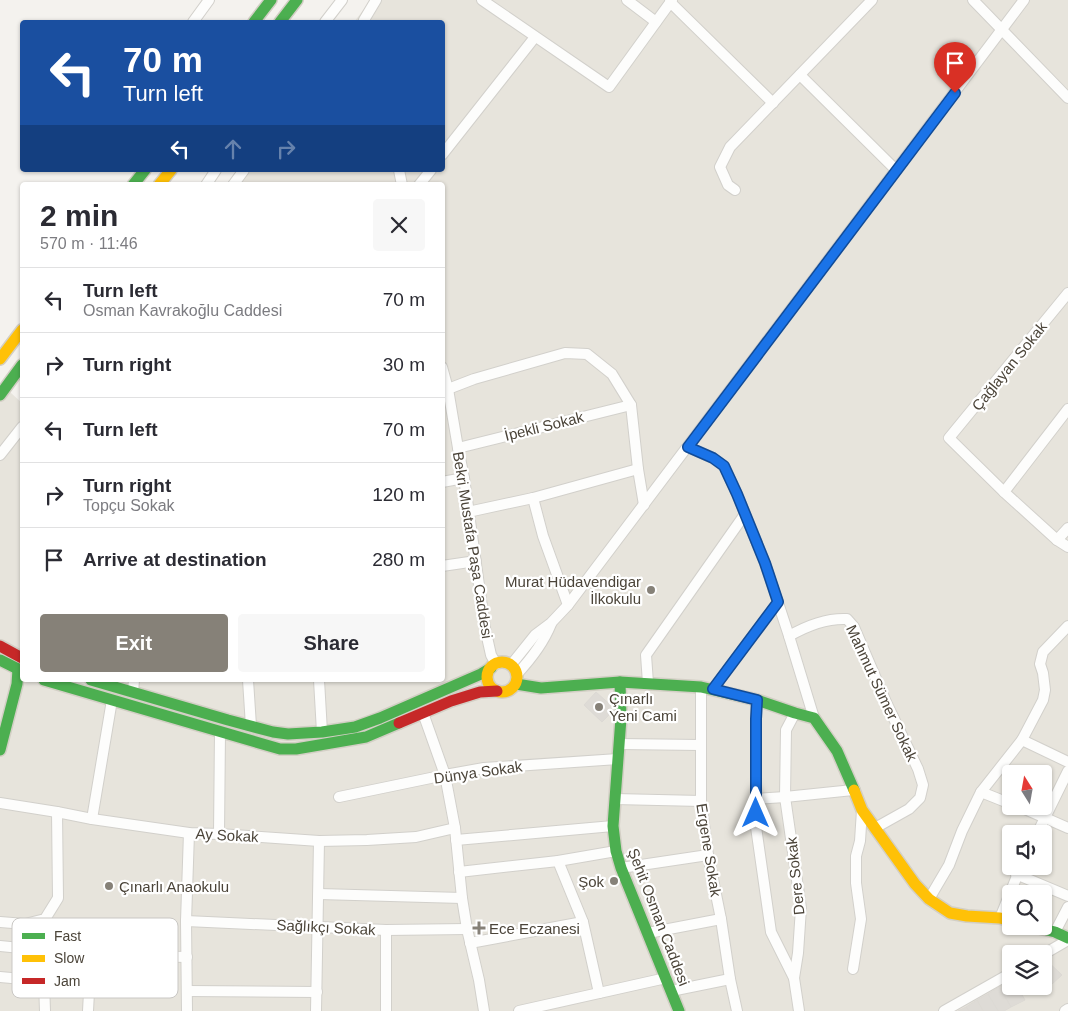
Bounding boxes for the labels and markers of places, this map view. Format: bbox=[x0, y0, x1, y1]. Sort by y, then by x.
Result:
pin bbox=[934, 42, 976, 93]
place label: Murat Hüdavendigar İlkokulu bbox=[505, 573, 641, 607]
marker: Murat Hüdavendigar İlkokulu bbox=[645, 584, 657, 596]
place label: Çınarlı Yeni Cami bbox=[609, 690, 677, 724]
marker: Çınarlı Yeni Cami bbox=[593, 701, 605, 713]
place label: Şok bbox=[578, 873, 604, 890]
marker: Şok bbox=[608, 875, 620, 887]
place label: Çınarlı Anaokulu bbox=[119, 878, 229, 895]
marker: Çınarlı Anaokulu bbox=[103, 880, 115, 892]
place label: Ece Eczanesi bbox=[489, 920, 580, 937]
marker: Ece Eczanesi bbox=[473, 922, 485, 934]

